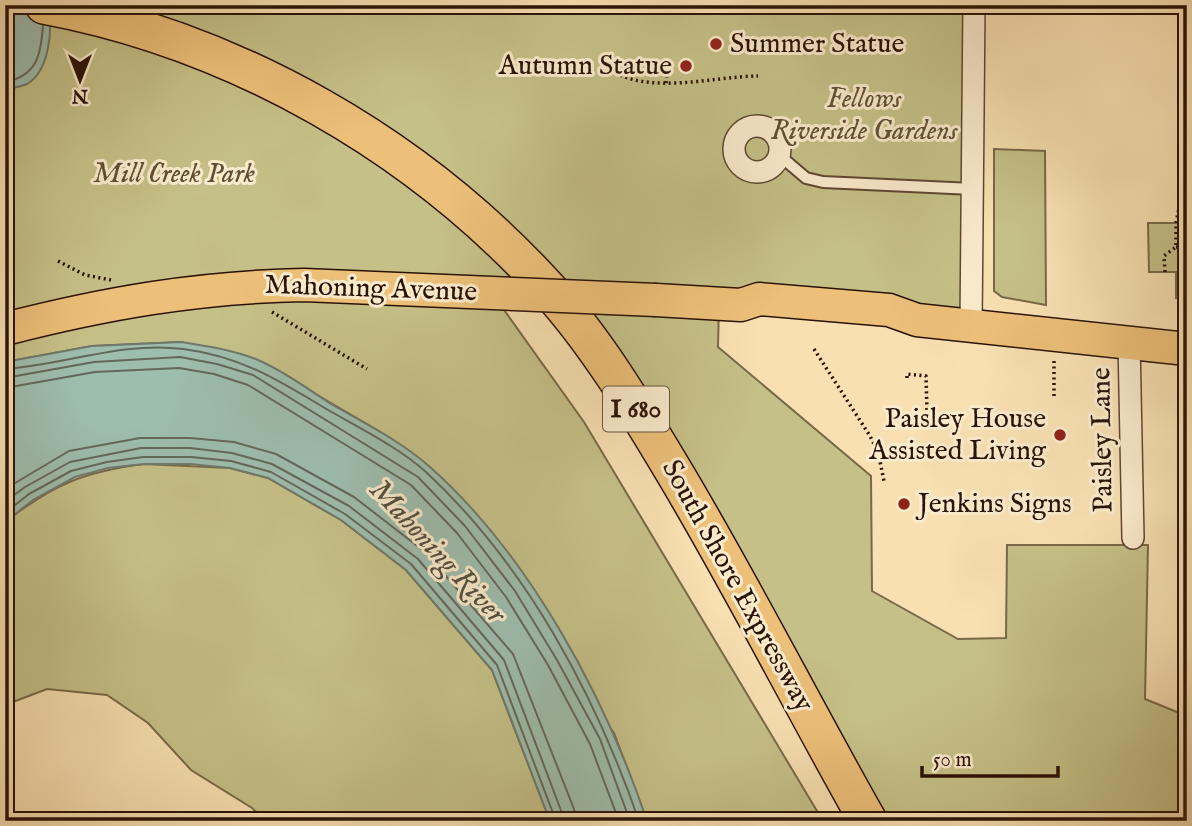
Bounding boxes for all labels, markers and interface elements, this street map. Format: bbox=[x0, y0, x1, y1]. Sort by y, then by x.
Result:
place label: Summer Statue bbox=[730, 27, 904, 62]
marker: Summer Statue bbox=[708, 36, 724, 52]
north arrow bbox=[46, 46, 116, 116]
place label: Autumn Statue bbox=[498, 49, 672, 84]
marker: Autumn Statue bbox=[678, 58, 694, 74]
park label: Fellows Riverside Gardens bbox=[770, 82, 959, 149]
text: N bbox=[71, 83, 89, 107]
park label: Mill Creek Park bbox=[93, 157, 255, 192]
street label: Mahoning Avenue bbox=[264, 268, 478, 310]
street label: Paisley Lane bbox=[1084, 367, 1122, 513]
road number: I 680 bbox=[603, 386, 669, 432]
place label: Paisley House Assisted Living bbox=[868, 402, 1047, 469]
marker: Paisley House Assisted Living bbox=[1052, 427, 1068, 443]
street label: South Shore Expressway bbox=[653, 454, 821, 718]
water label: Mahoning River bbox=[360, 472, 515, 634]
place label: Jenkins Signs bbox=[915, 487, 1072, 522]
marker: Jenkins Signs bbox=[896, 496, 912, 512]
scale bar bbox=[922, 735, 1059, 779]
text: 50 m bbox=[933, 747, 972, 774]

